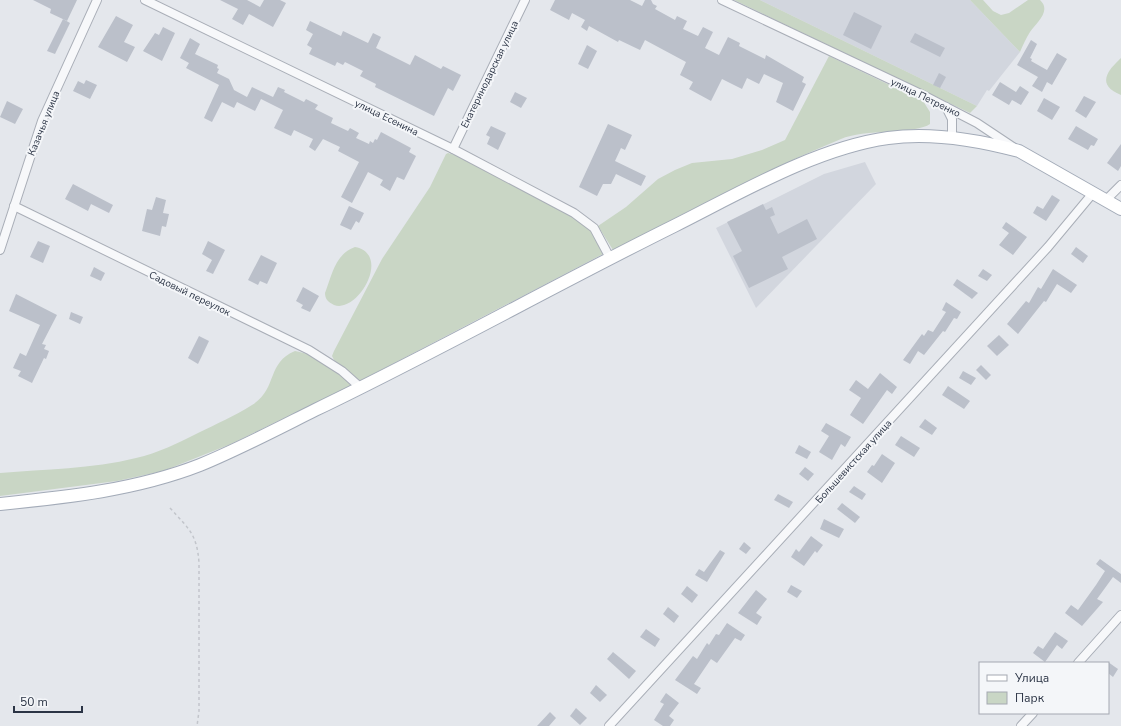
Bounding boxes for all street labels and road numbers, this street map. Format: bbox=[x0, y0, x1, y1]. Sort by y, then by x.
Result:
street label: Екатеринодарская улица bbox=[458, 18, 522, 131]
street label: улица Петренко bbox=[888, 75, 963, 121]
street label: Казачья улица bbox=[25, 89, 63, 158]
street label: улица Есенина bbox=[352, 96, 421, 139]
street label: Садовый переулок bbox=[147, 268, 233, 320]
street label: Большевистская улица bbox=[812, 417, 895, 507]

